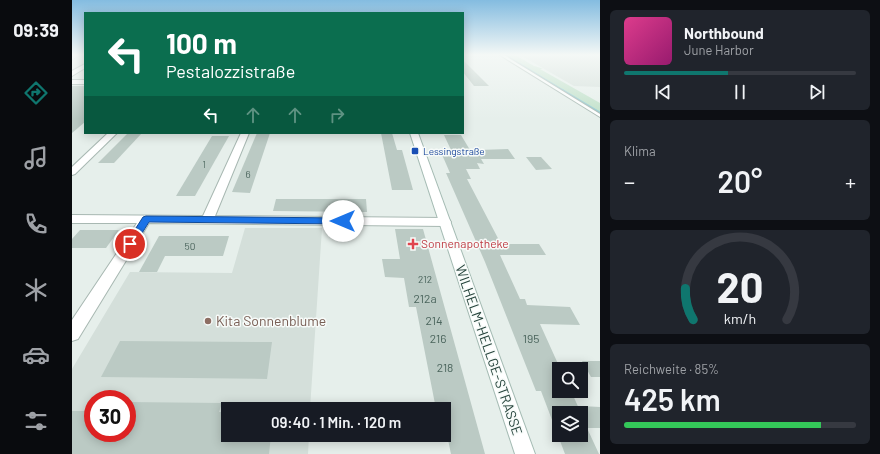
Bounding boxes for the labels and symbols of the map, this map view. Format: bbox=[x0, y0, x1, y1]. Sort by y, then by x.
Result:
place label: Lessingstraße bbox=[423, 145, 485, 157]
marker: Lessingstraße bbox=[410, 146, 420, 156]
house number: 1 bbox=[202, 159, 206, 170]
house number: 6 bbox=[245, 168, 251, 180]
position arrow bbox=[322, 200, 364, 242]
pin bbox=[113, 227, 147, 261]
place label: Sonnenapotheke bbox=[421, 236, 509, 250]
marker: Sonnenapotheke bbox=[408, 239, 418, 249]
house number: 50 bbox=[185, 240, 195, 252]
street label: WILHELM-HELLGE-STRASSE bbox=[452, 263, 527, 437]
house number: 212 bbox=[418, 273, 432, 285]
house number: 212a bbox=[413, 291, 437, 305]
place label: Kita Sonnenblume bbox=[216, 312, 326, 329]
house number: 214 bbox=[425, 313, 443, 327]
marker: Kita Sonnenblume bbox=[203, 316, 213, 326]
house number: 216 bbox=[430, 331, 446, 345]
house number: 195 bbox=[523, 331, 539, 345]
house number: 218 bbox=[437, 360, 453, 374]
speed limit sign: 30 bbox=[84, 390, 136, 442]

